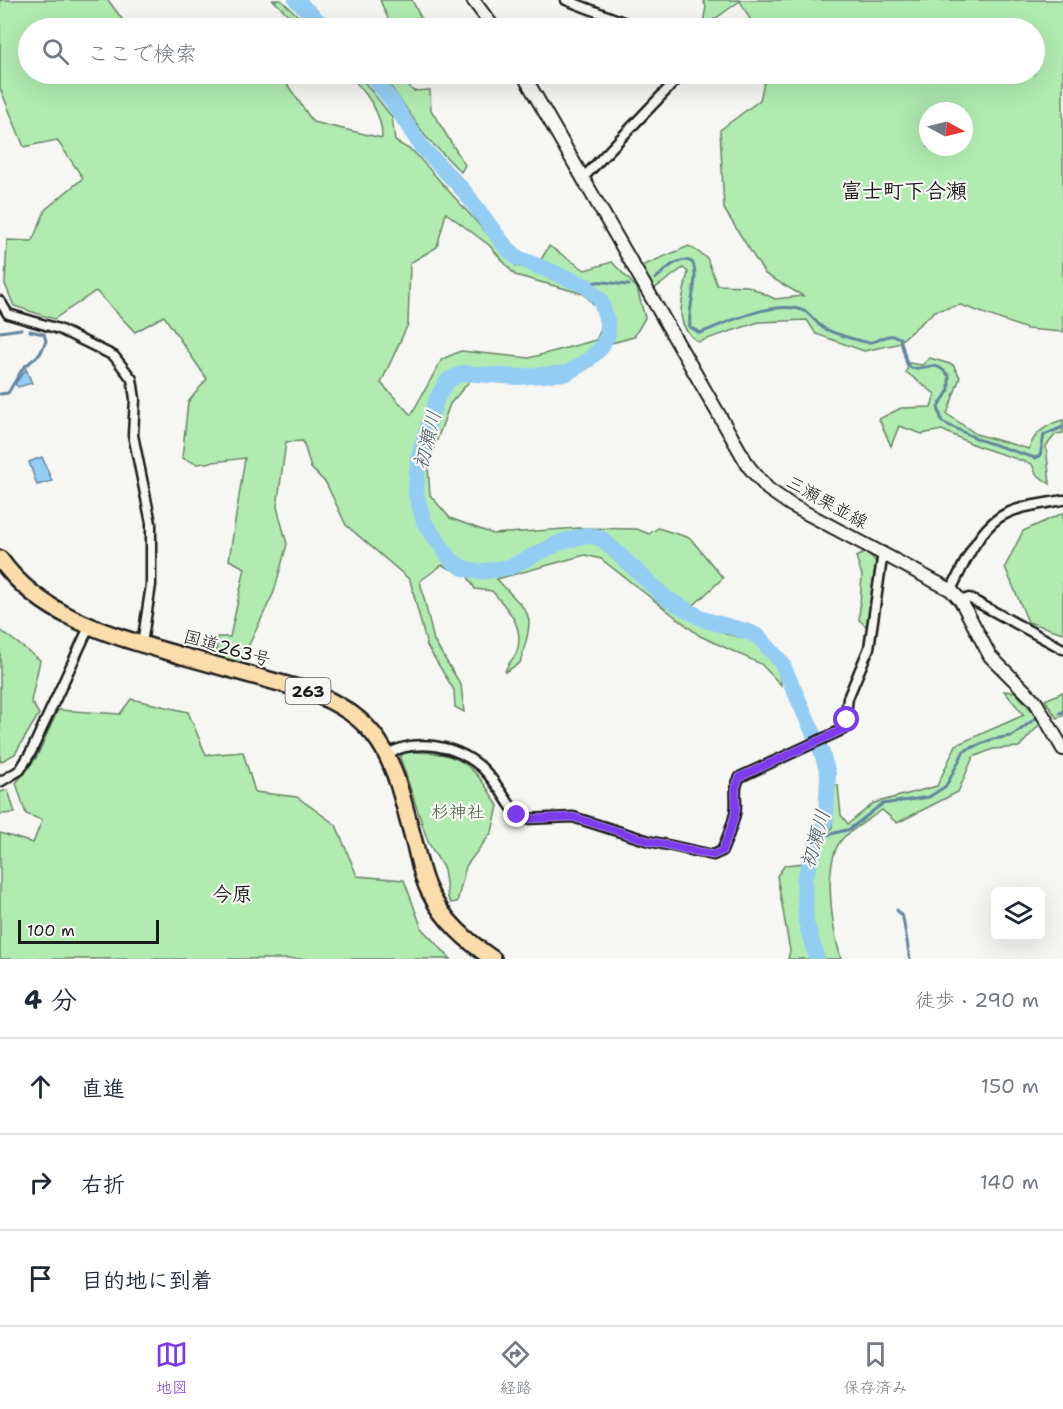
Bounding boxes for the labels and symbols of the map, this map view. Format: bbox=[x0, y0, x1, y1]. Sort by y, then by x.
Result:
north arrow bbox=[919, 102, 973, 156]
district label: 富士町下合瀬 bbox=[841, 177, 967, 205]
water label: 初瀬川 bbox=[407, 408, 447, 472]
street label: 三瀬栗並線 bbox=[782, 470, 872, 534]
street label: 国道263号 bbox=[180, 624, 274, 672]
road number: 263 bbox=[286, 678, 330, 704]
route start bbox=[833, 706, 859, 732]
park label: 杉神社 bbox=[431, 800, 485, 824]
route end bbox=[503, 801, 529, 827]
water label: 初瀬川 bbox=[794, 807, 836, 871]
district label: 今原 bbox=[212, 881, 252, 907]
scale bar bbox=[18, 917, 159, 944]

